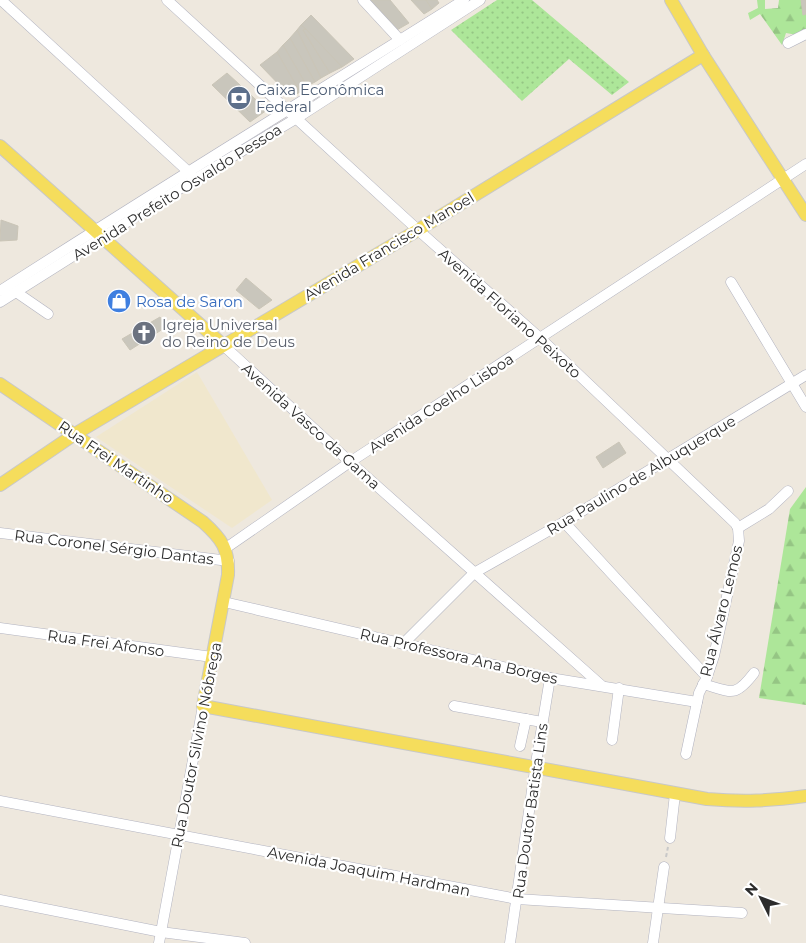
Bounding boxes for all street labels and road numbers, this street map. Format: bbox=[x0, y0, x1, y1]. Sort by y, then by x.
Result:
street label: Avenida Prefeito Osvaldo Pessoa bbox=[69, 119, 285, 265]
street label: Avenida Francisco Manoel bbox=[300, 188, 478, 304]
street label: Avenida Floriano Peixoto bbox=[435, 244, 585, 382]
street label: Avenida Coelho Lisboa bbox=[365, 349, 517, 457]
street label: Avenida Vasco da Gama bbox=[238, 359, 384, 493]
street label: Rua Paulino de Albuquerque bbox=[543, 411, 739, 539]
street label: Rua Frei Martinho bbox=[55, 416, 177, 508]
street label: Rua Coronel Sérgio Dantas bbox=[13, 525, 215, 569]
street label: Rua Álvaro Lemos bbox=[695, 543, 747, 679]
street label: Rua Professora Ana Borges bbox=[358, 624, 560, 688]
street label: Rua Frei Afonso bbox=[46, 625, 166, 661]
street label: Rua Doutor Silvino Nóbrega bbox=[167, 640, 225, 850]
street label: Rua Doutor Batista Lins bbox=[508, 722, 552, 900]
street label: Avenida Joaquim Hardman bbox=[266, 842, 472, 900]

